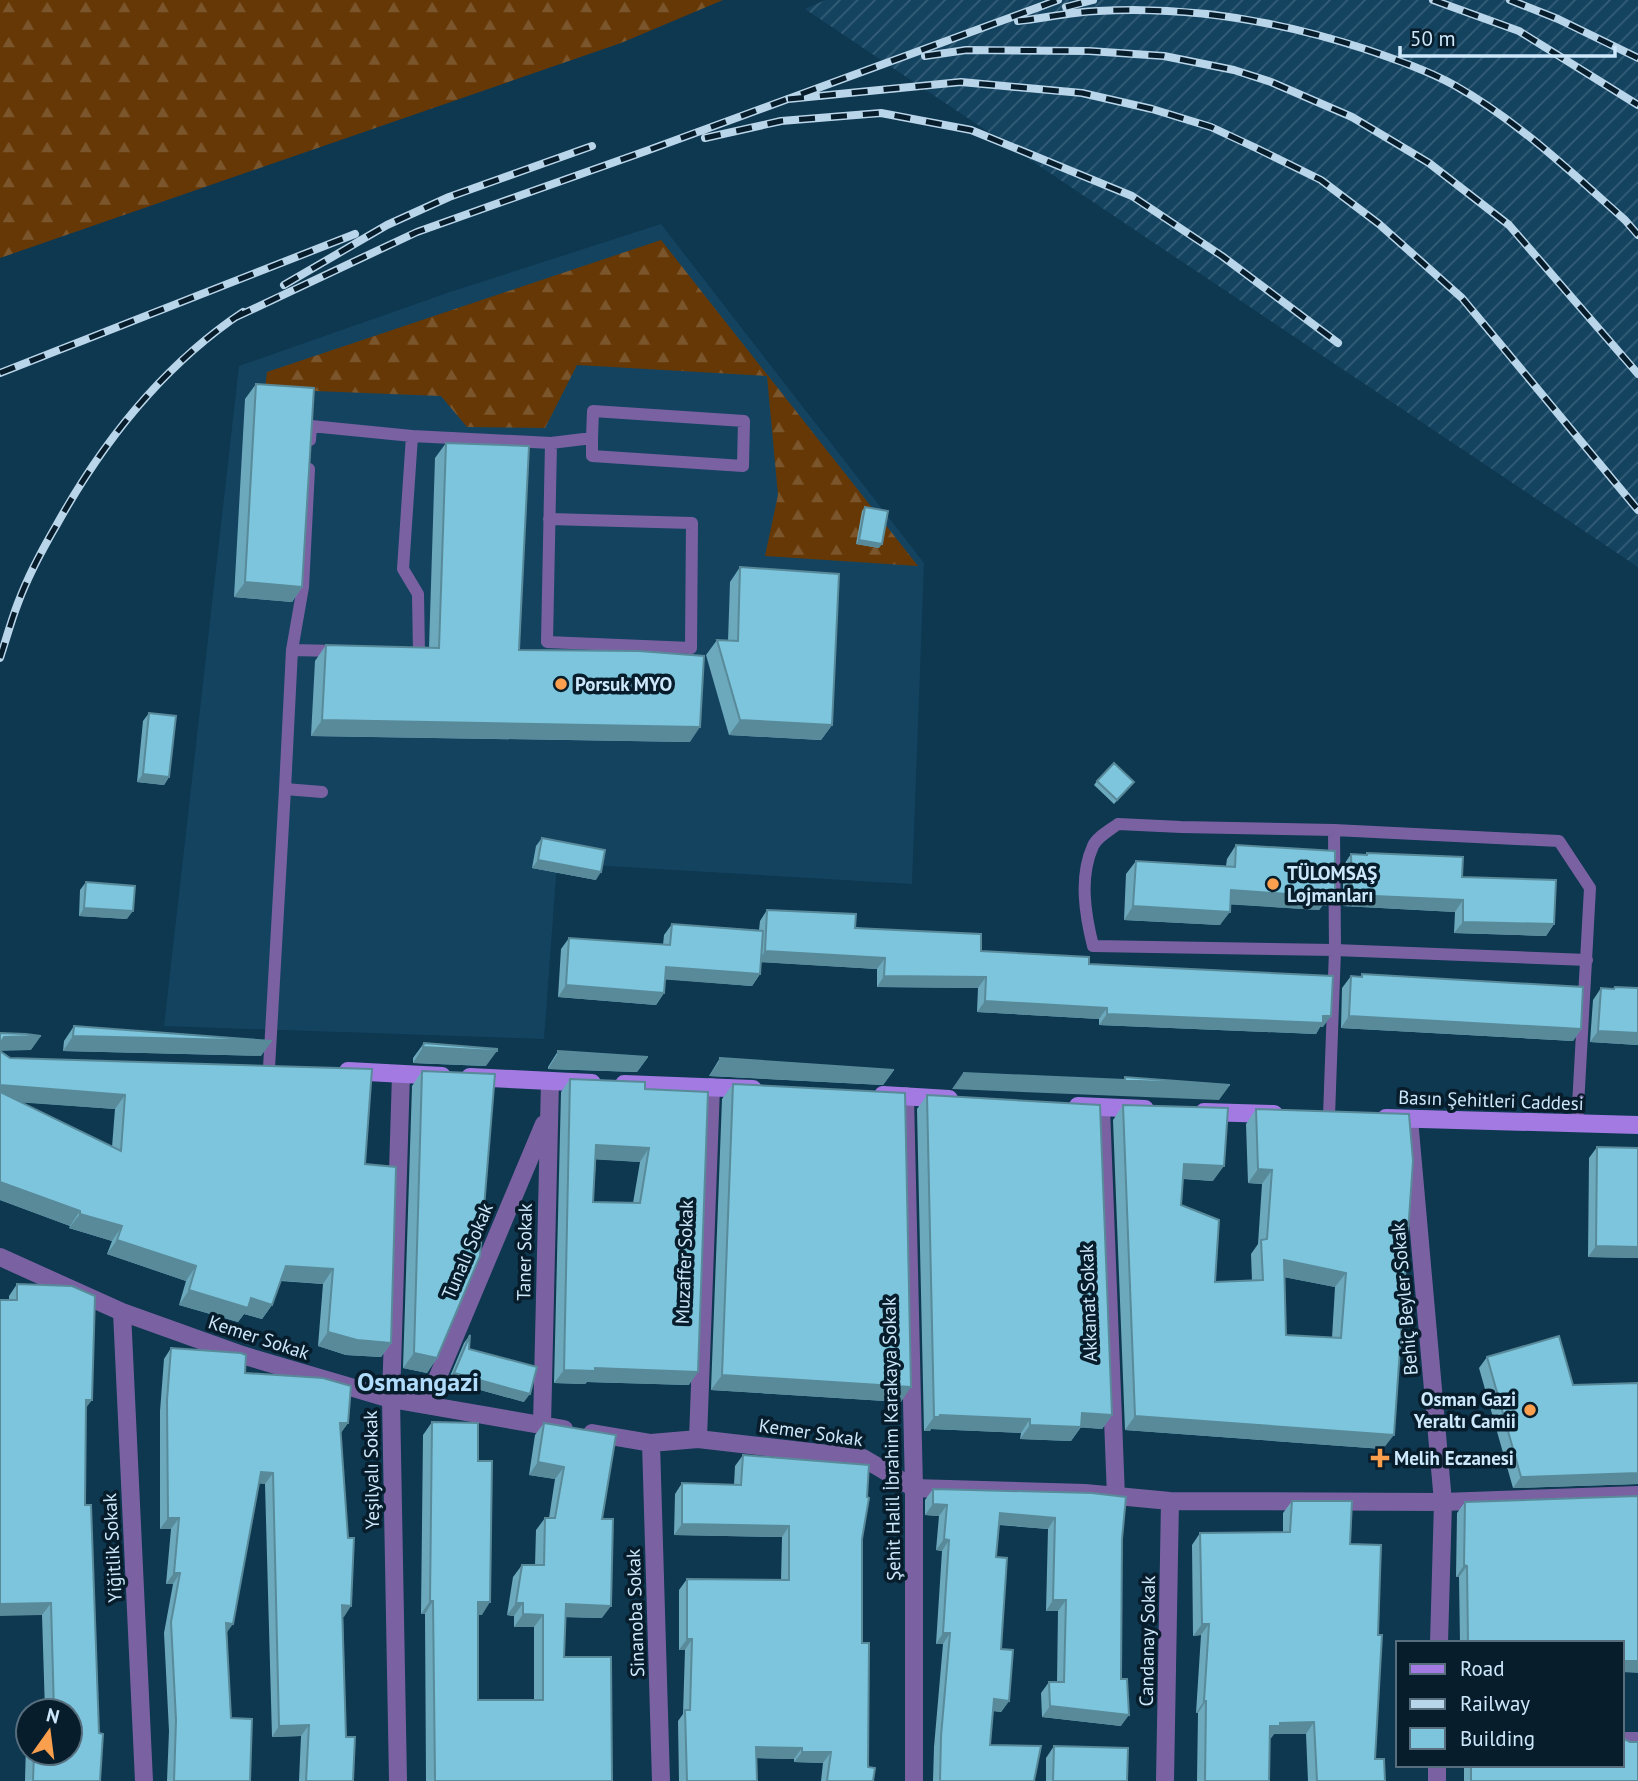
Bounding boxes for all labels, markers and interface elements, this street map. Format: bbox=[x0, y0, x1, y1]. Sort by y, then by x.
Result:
scale bar bbox=[1400, 14, 1615, 58]
text: 50 m bbox=[1410, 25, 1456, 52]
place label: Porsuk MYO bbox=[575, 672, 672, 696]
marker: Porsuk MYO bbox=[553, 676, 569, 692]
place label: TÜLOMSAŞ Lojmanları bbox=[1287, 861, 1377, 907]
marker: TÜLOMSAŞ Lojmanları bbox=[1265, 876, 1281, 892]
street label: Basın Şehitleri Caddesi bbox=[1398, 1085, 1584, 1115]
street label: Tunalı Sokak bbox=[436, 1199, 498, 1303]
street label: Muzaffer Sokak bbox=[670, 1200, 698, 1324]
street label: Taner Sokak bbox=[511, 1203, 537, 1301]
street label: Behiç Beyler Sokak bbox=[1385, 1222, 1423, 1376]
street label: Akkanat Sokak bbox=[1074, 1244, 1102, 1362]
street label: Şehit Halil İbrahim Karakaya Sokak bbox=[877, 1297, 905, 1581]
street label: Kemer Sokak bbox=[205, 1309, 313, 1365]
district label: Osmangazi bbox=[357, 1365, 479, 1398]
place label: Osman Gazi Yeraltı Camii bbox=[1413, 1387, 1516, 1433]
marker: Osman Gazi Yeraltı Camii bbox=[1522, 1402, 1538, 1418]
street label: Yeşilyalı Sokak bbox=[358, 1410, 384, 1530]
street label: Kemer Sokak bbox=[757, 1413, 865, 1451]
place label: Melih Eczanesi bbox=[1394, 1446, 1514, 1470]
marker: Melih Eczanesi bbox=[1372, 1450, 1388, 1466]
street label: Yiğitlik Sokak bbox=[97, 1493, 127, 1603]
street label: Sinanoba Sokak bbox=[621, 1549, 649, 1677]
street label: Candanay Sokak bbox=[1134, 1575, 1160, 1707]
legend bbox=[1396, 1641, 1624, 1767]
text: Road bbox=[1460, 1655, 1504, 1682]
text: Railway bbox=[1460, 1690, 1530, 1717]
north arrow bbox=[14, 1697, 84, 1767]
text: N bbox=[44, 1702, 62, 1729]
text: Building bbox=[1460, 1725, 1535, 1752]

